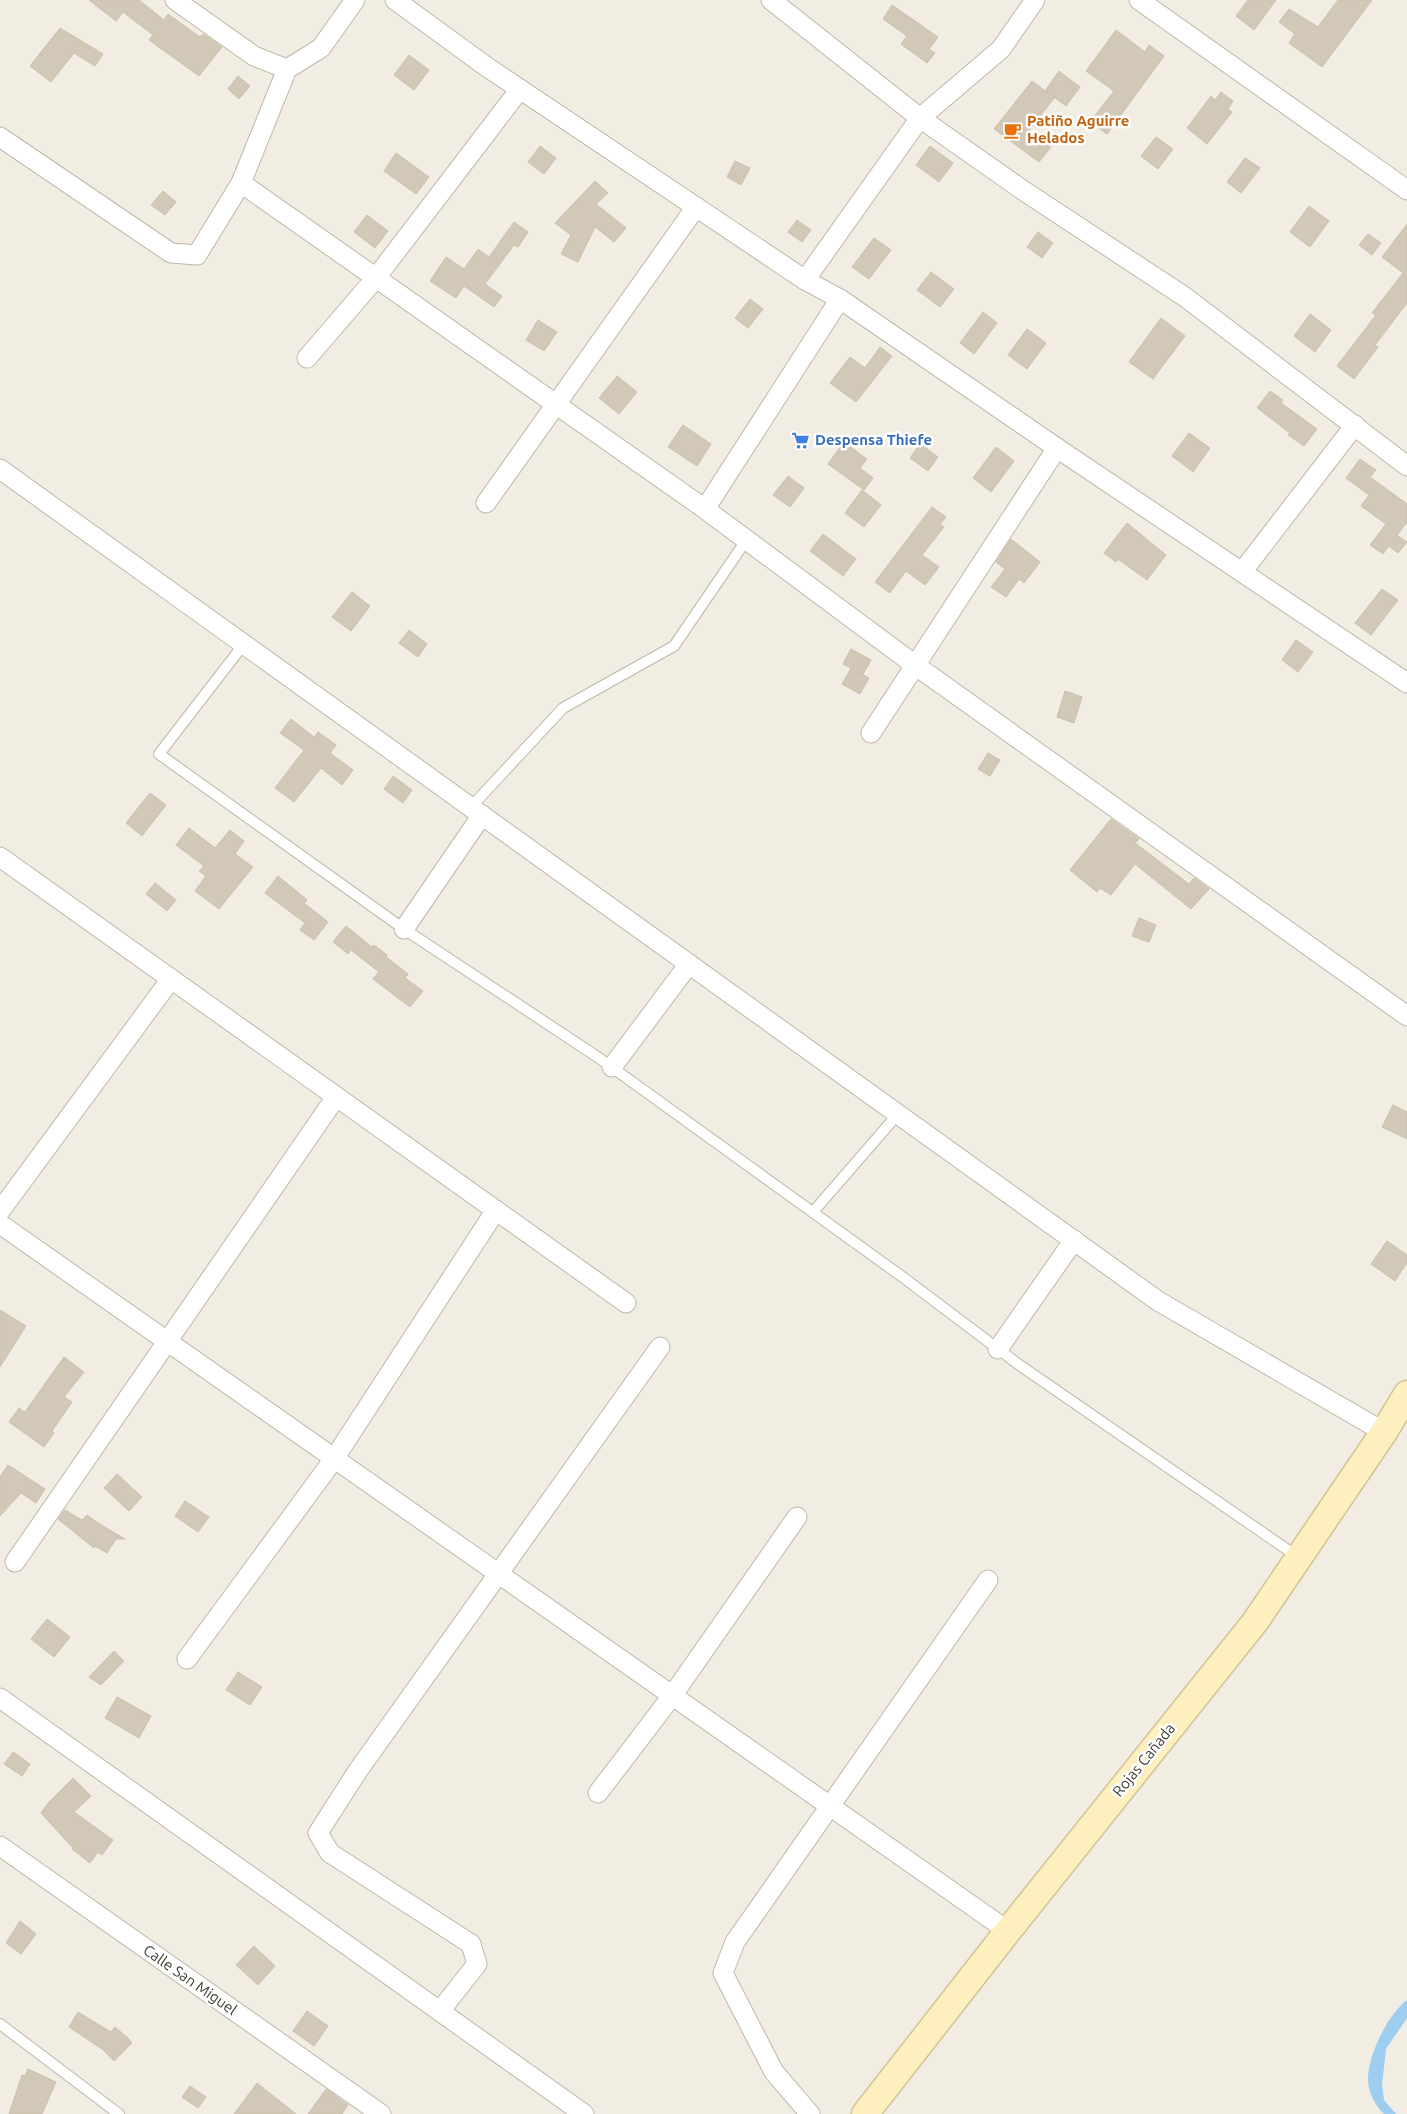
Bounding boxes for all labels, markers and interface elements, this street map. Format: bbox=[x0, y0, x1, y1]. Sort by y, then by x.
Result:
place label: Patiño Aguirre Helados bbox=[1027, 112, 1129, 146]
cafe icon: Patiño Aguirre Helados bbox=[1003, 120, 1023, 140]
supermarket icon: Despensa Thiefe bbox=[791, 430, 811, 450]
place label: Despensa Thiefe bbox=[815, 431, 932, 448]
street label: Rojas Cañada bbox=[1109, 1720, 1178, 1800]
street label: Calle San Miguel bbox=[140, 1941, 240, 2018]

